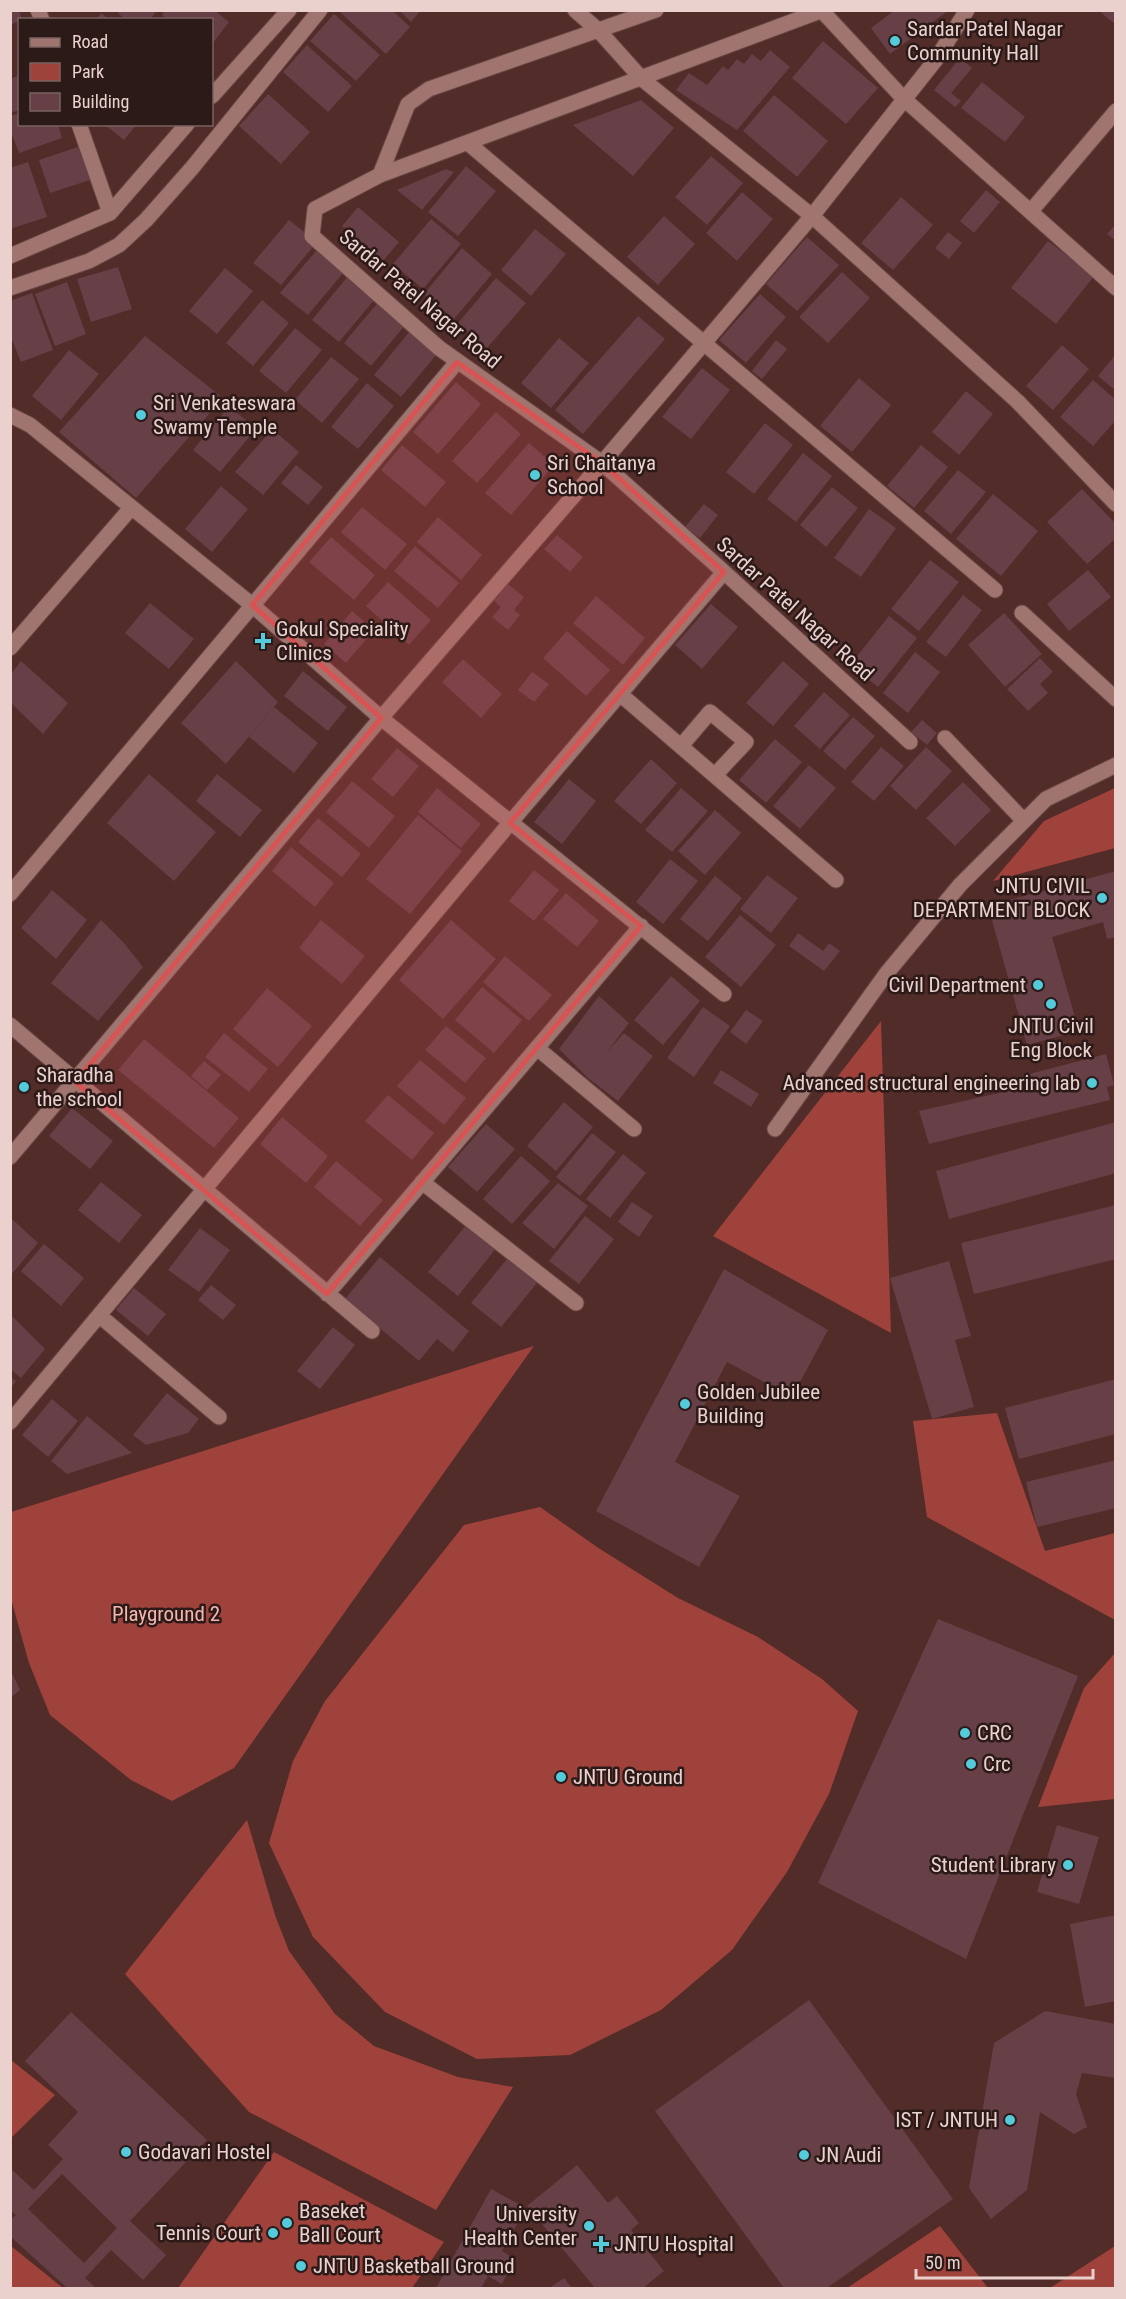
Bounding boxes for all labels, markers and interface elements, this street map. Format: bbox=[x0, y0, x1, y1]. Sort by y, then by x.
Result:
place label: Sardar Patel Nagar Community Hall bbox=[907, 17, 1063, 65]
legend bbox=[18, 18, 213, 126]
text: Road bbox=[72, 31, 108, 52]
marker: Sardar Patel Nagar Community Hall bbox=[888, 34, 902, 48]
text: Park bbox=[72, 61, 104, 82]
text: Building bbox=[72, 91, 129, 112]
street label: Sardar Patel Nagar Road bbox=[335, 225, 505, 373]
place label: Sri Venkateswara Swamy Temple bbox=[153, 391, 296, 439]
marker: Sri Venkateswara Swamy Temple bbox=[134, 408, 148, 422]
place label: Sri Chaitanya School bbox=[547, 451, 656, 499]
marker: Sri Chaitanya School bbox=[528, 468, 542, 482]
street label: Sardar Patel Nagar Road bbox=[712, 532, 878, 686]
place label: Gokul Speciality Clinics bbox=[276, 617, 409, 665]
marker: Gokul Speciality Clinics bbox=[254, 632, 272, 650]
place label: JNTU CIVIL DEPARTMENT BLOCK bbox=[913, 874, 1091, 922]
marker: JNTU CIVIL DEPARTMENT BLOCK bbox=[1095, 891, 1109, 905]
place label: Civil Department bbox=[888, 973, 1026, 997]
marker: Civil Department bbox=[1031, 978, 1045, 992]
marker: JNTU Civil Eng Block bbox=[1044, 997, 1058, 1011]
place label: JNTU Civil Eng Block bbox=[1008, 1014, 1094, 1062]
place label: Sharadha the school bbox=[36, 1063, 122, 1111]
place label: Advanced structural engineering lab bbox=[783, 1071, 1080, 1095]
marker: Advanced structural engineering lab bbox=[1085, 1076, 1099, 1090]
marker: Sharadha the school bbox=[17, 1080, 31, 1094]
place label: Golden Jubilee Building bbox=[697, 1380, 820, 1428]
marker: Golden Jubilee Building bbox=[678, 1397, 692, 1411]
park label: Playground 2 bbox=[112, 1602, 220, 1626]
place label: CRC bbox=[977, 1721, 1012, 1745]
marker: CRC bbox=[958, 1726, 972, 1740]
place label: Crc bbox=[983, 1752, 1011, 1776]
marker: Crc bbox=[964, 1757, 978, 1771]
place label: JNTU Ground bbox=[573, 1765, 683, 1789]
marker: JNTU Ground bbox=[554, 1770, 568, 1784]
place label: Student Library bbox=[931, 1853, 1056, 1877]
marker: Student Library bbox=[1061, 1858, 1075, 1872]
place label: IST / JNTUH bbox=[895, 2108, 998, 2132]
marker: IST / JNTUH bbox=[1003, 2113, 1017, 2127]
place label: Godavari Hostel bbox=[138, 2140, 270, 2164]
place label: JN Audi bbox=[816, 2143, 881, 2167]
marker: Godavari Hostel bbox=[119, 2145, 133, 2159]
marker: JN Audi bbox=[797, 2148, 811, 2162]
place label: Baseket Ball Court bbox=[299, 2199, 381, 2247]
place label: University Health Center bbox=[464, 2202, 577, 2250]
marker: Baseket Ball Court bbox=[280, 2216, 294, 2230]
marker: University Health Center bbox=[582, 2219, 596, 2233]
place label: Tennis Court bbox=[156, 2221, 261, 2245]
marker: Tennis Court bbox=[266, 2226, 280, 2240]
place label: JNTU Hospital bbox=[614, 2232, 734, 2256]
marker: JNTU Hospital bbox=[592, 2235, 610, 2253]
scale bar bbox=[916, 2242, 1093, 2280]
text: 50 m bbox=[925, 2252, 960, 2273]
place label: JNTU Basketball Ground bbox=[313, 2254, 515, 2278]
marker: JNTU Basketball Ground bbox=[294, 2259, 308, 2273]

